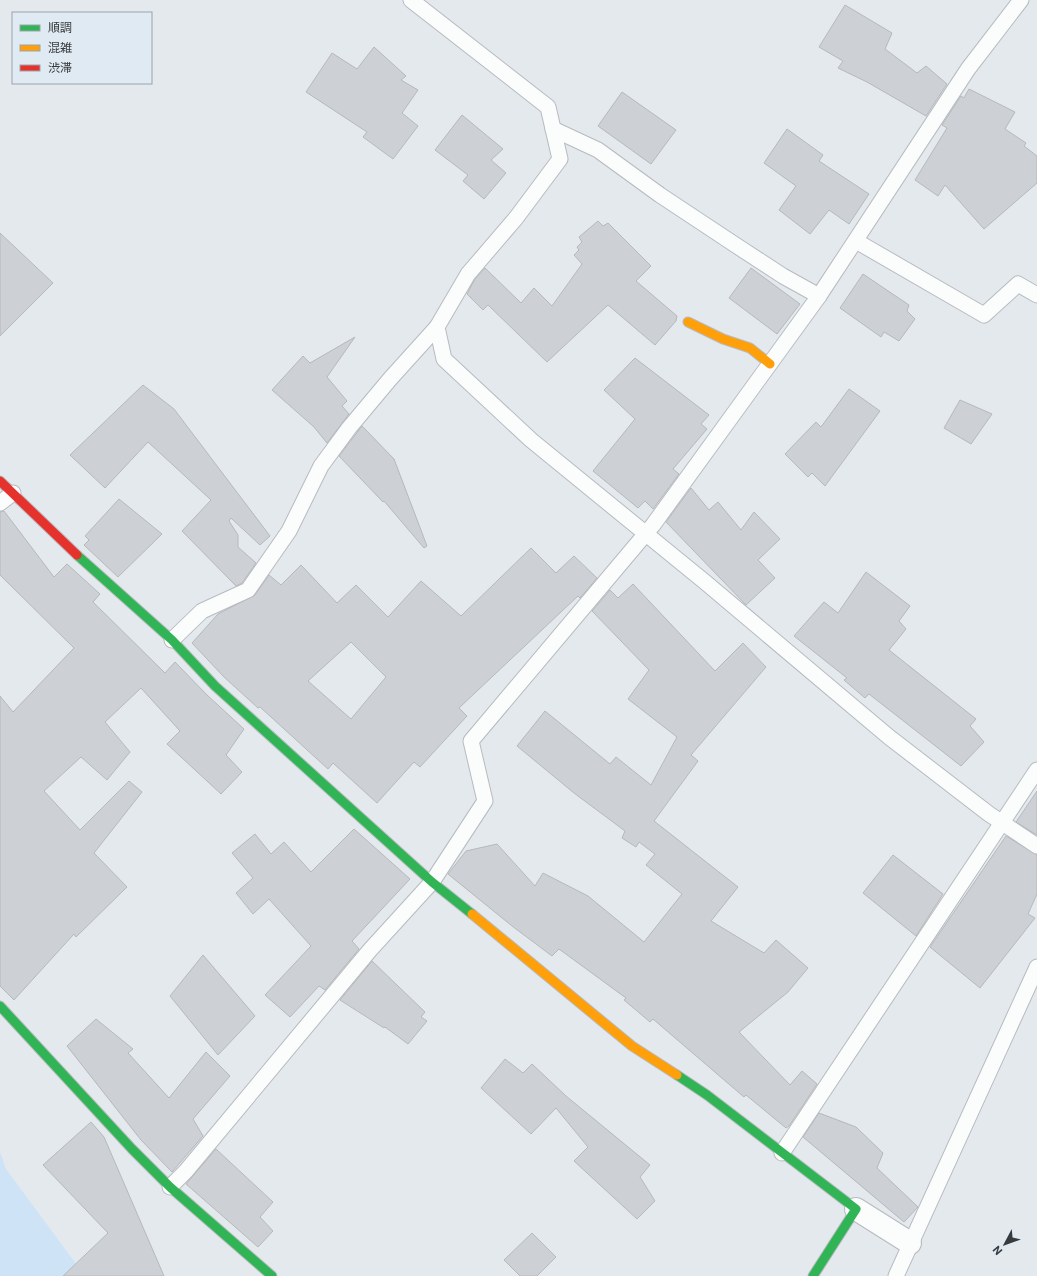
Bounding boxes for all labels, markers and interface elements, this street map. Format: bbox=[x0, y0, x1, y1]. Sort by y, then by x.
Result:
legend bbox=[12, 12, 152, 84]
text: 順調 bbox=[48, 21, 72, 35]
text: 混雑 bbox=[48, 41, 72, 55]
text: 渋滞 bbox=[48, 61, 72, 75]
north arrow bbox=[985, 1224, 1025, 1264]
text: N bbox=[990, 1243, 1005, 1257]

